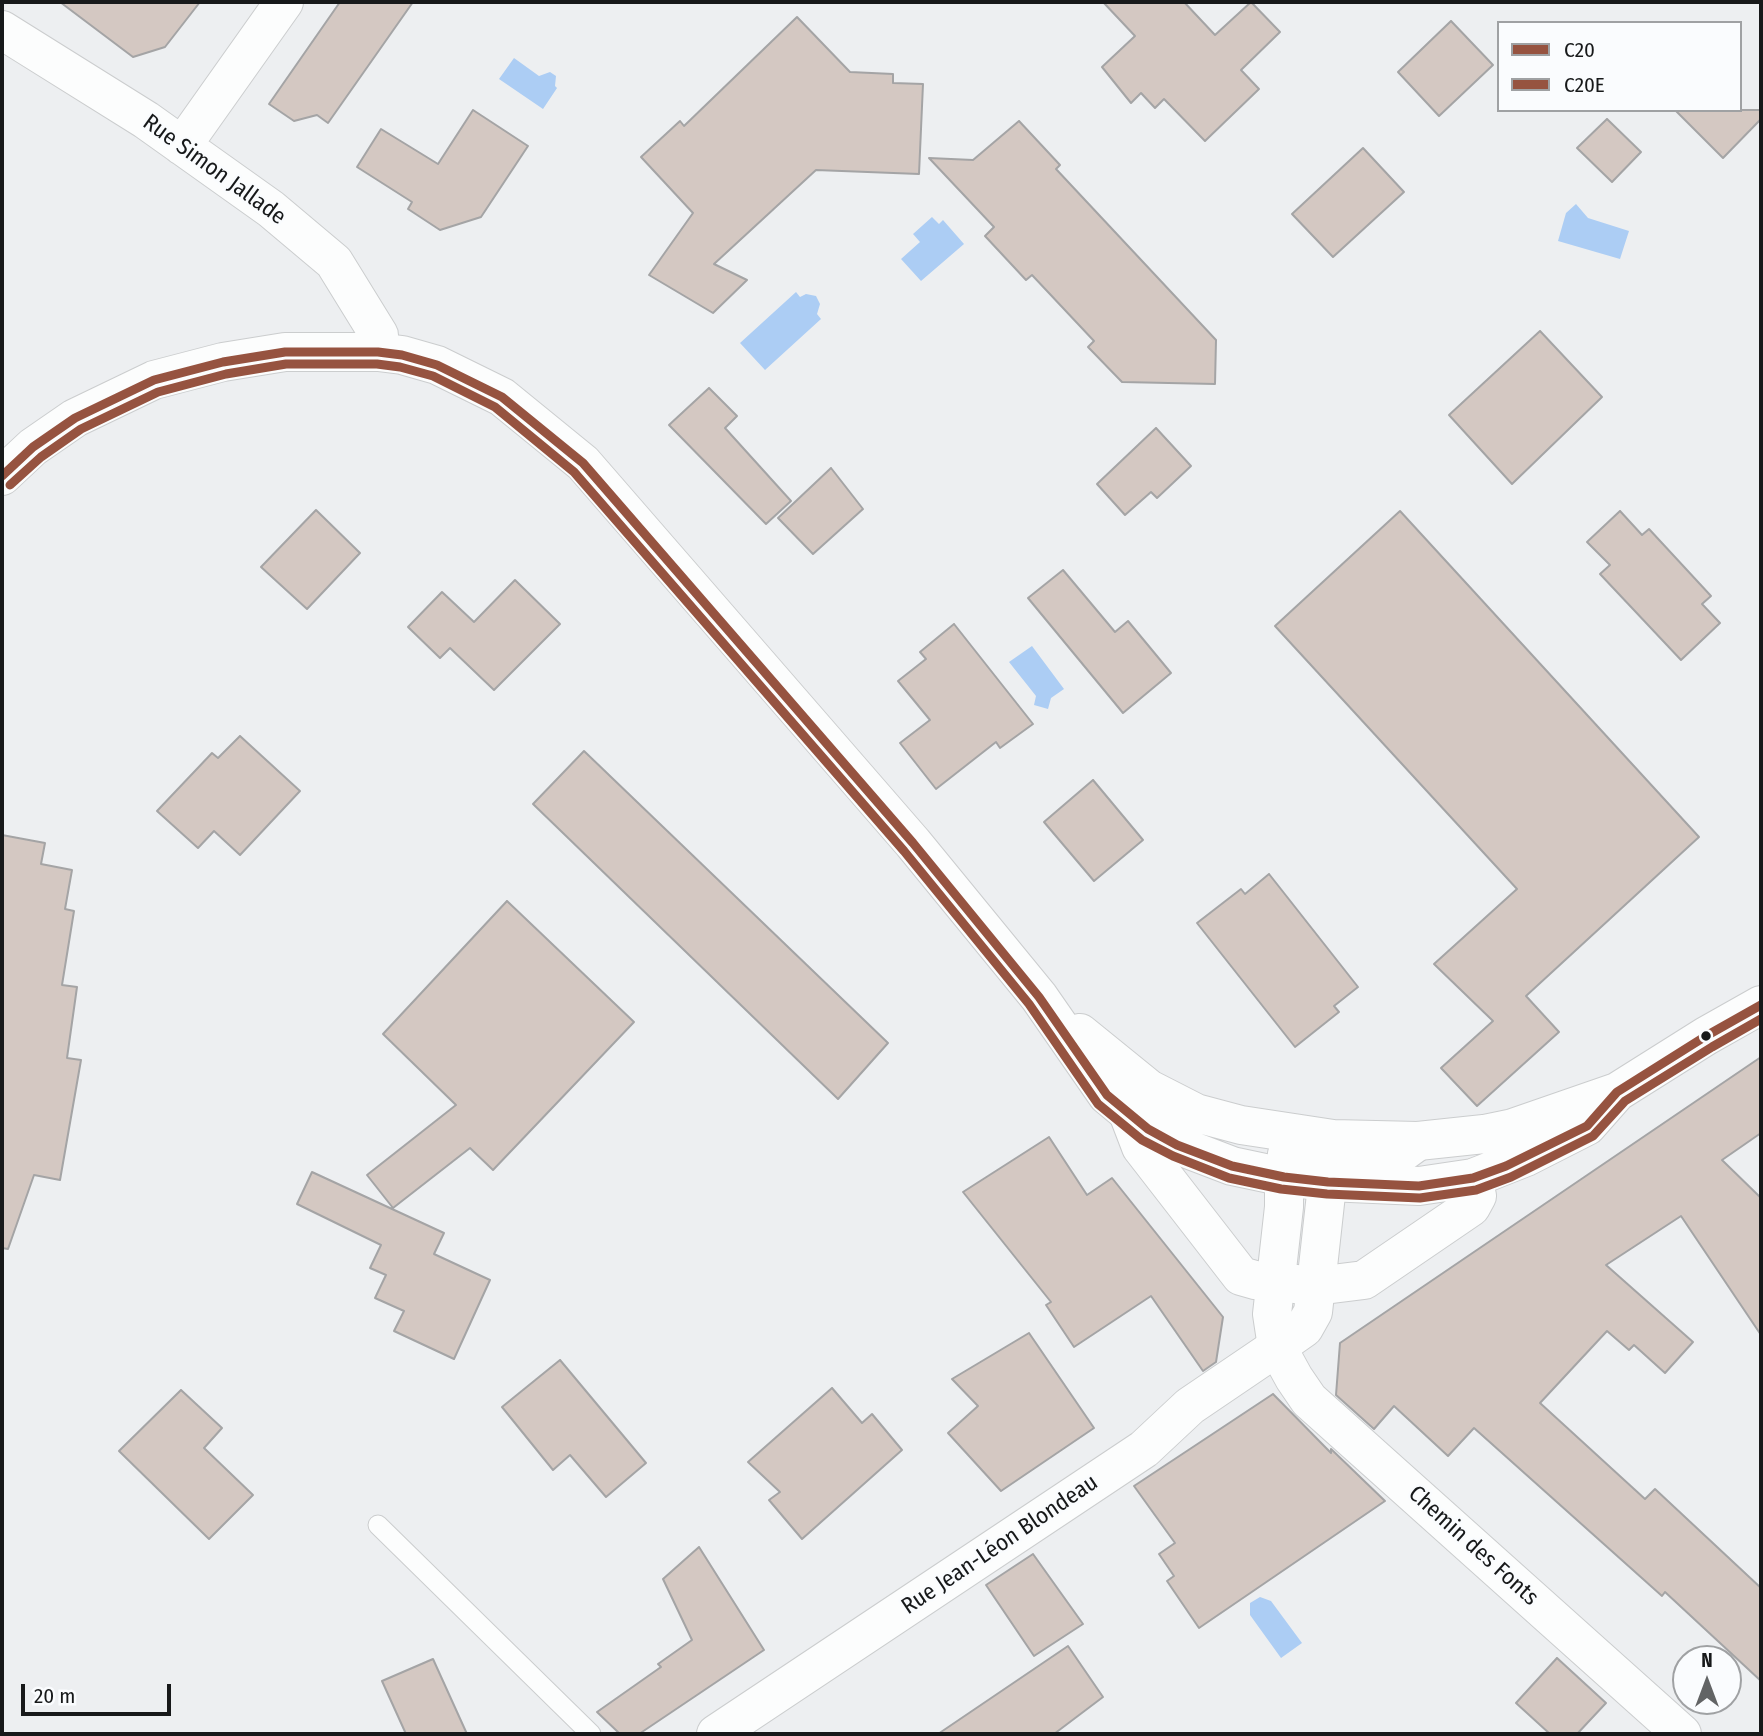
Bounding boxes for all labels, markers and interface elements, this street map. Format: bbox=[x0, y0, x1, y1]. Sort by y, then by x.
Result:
legend bbox=[1497, 21, 1742, 112]
text: C20 bbox=[1564, 37, 1595, 63]
text: C20E bbox=[1564, 72, 1605, 98]
street label: Rue Simon Jallade bbox=[137, 109, 291, 231]
unlabelled marker bbox=[1699, 1029, 1713, 1043]
street label: Rue Jean-Léon Blondeau bbox=[897, 1469, 1103, 1621]
street label: Chemin des Fonts bbox=[1402, 1480, 1544, 1612]
north arrow bbox=[1672, 1645, 1742, 1715]
text: N bbox=[1701, 1649, 1713, 1672]
scale bar bbox=[24, 1670, 175, 1714]
text: 20 m bbox=[34, 1683, 75, 1709]

